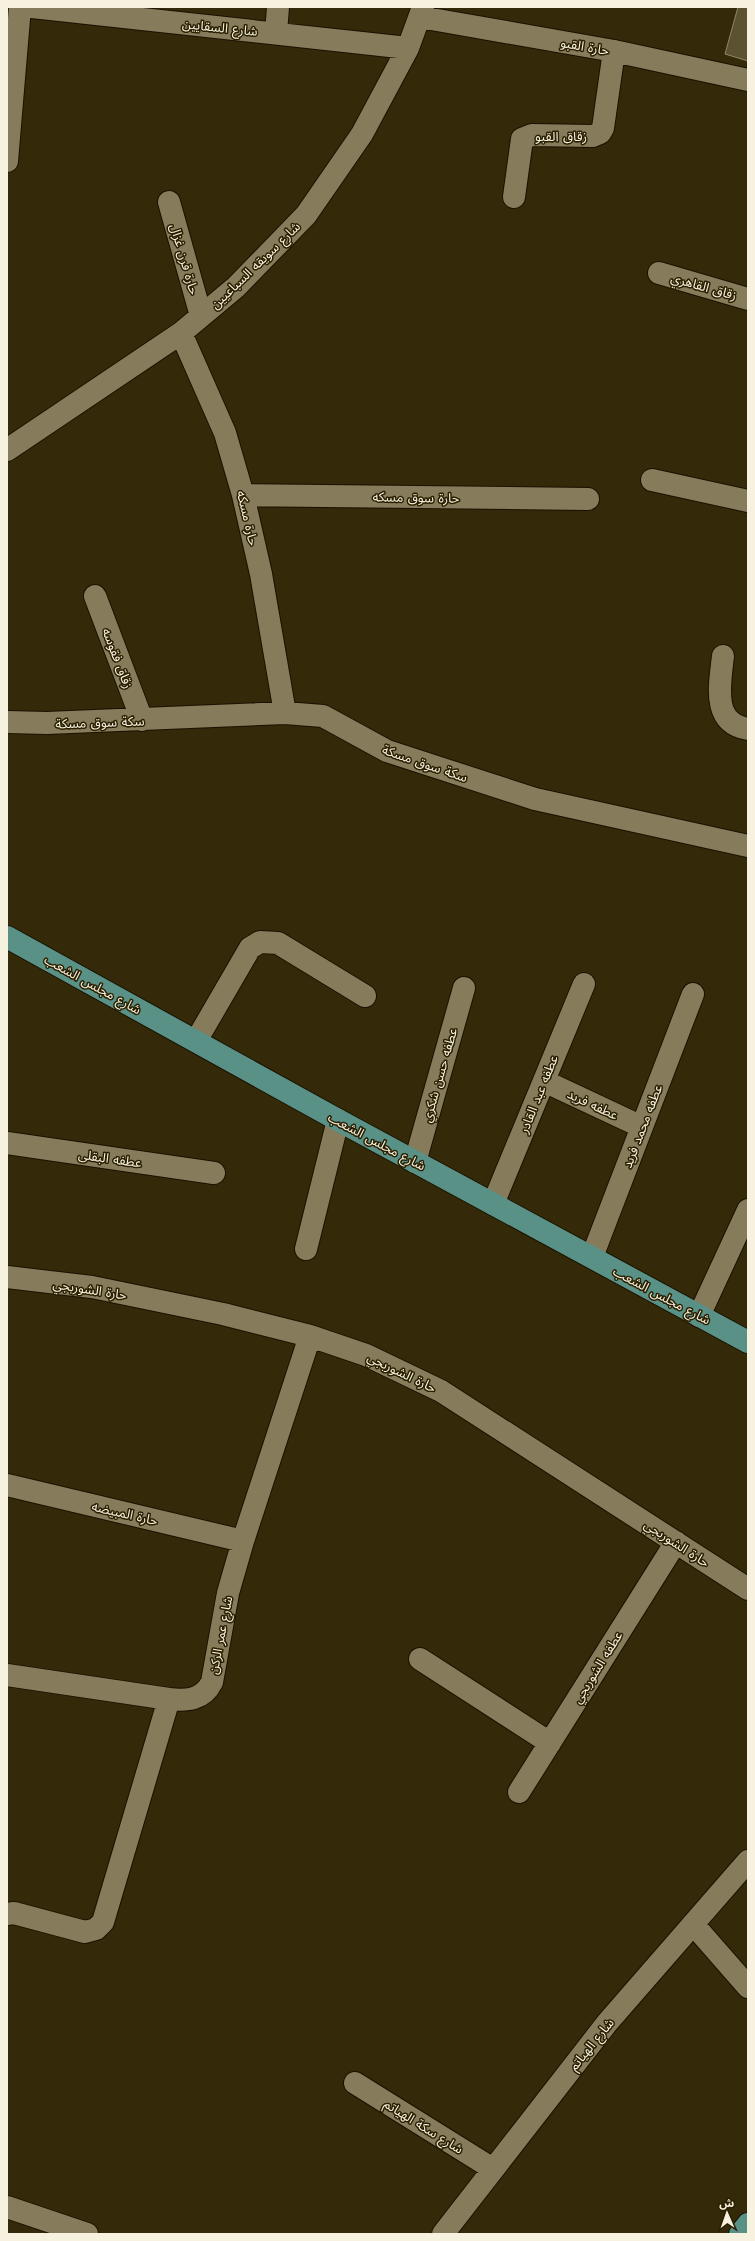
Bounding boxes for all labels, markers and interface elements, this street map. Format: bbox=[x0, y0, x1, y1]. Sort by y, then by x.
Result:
street label: شارع السقايين bbox=[181, 16, 258, 42]
street label: حارة القبو bbox=[560, 35, 611, 58]
street label: زقاق القبو bbox=[535, 129, 587, 144]
street label: شارع سويقه السباعيين bbox=[207, 219, 305, 314]
street label: حارة قرن غزال bbox=[166, 222, 202, 297]
street label: زقاق القاهري bbox=[668, 270, 738, 306]
street label: حارة مسكه bbox=[234, 489, 261, 548]
street label: حارة سوق مسكه bbox=[372, 489, 460, 506]
street label: زقاق فقوسه bbox=[99, 626, 136, 690]
street label: سكة سوق مسكة bbox=[55, 713, 145, 732]
street label: سكة سوق مسكة bbox=[380, 742, 469, 785]
street label: شارع مجلس الشعب bbox=[40, 952, 144, 1020]
street label: عطفه حسن شكري bbox=[419, 1026, 463, 1125]
street label: عطفه عبد القادر bbox=[516, 1052, 561, 1136]
street label: عطفه محمد فريد bbox=[620, 1082, 666, 1170]
street label: عطفه فريد bbox=[565, 1086, 621, 1123]
street label: شارع مجلس الشعب bbox=[324, 1109, 428, 1176]
street label: عطفه البقلى bbox=[77, 1147, 143, 1171]
street label: شارع مجلس الشعب bbox=[609, 1263, 713, 1330]
street label: حارة الشوربجي bbox=[51, 1276, 128, 1306]
street label: حارة الشوربجي bbox=[364, 1349, 439, 1398]
street label: حارة المبيضه bbox=[90, 1499, 160, 1529]
street label: حارة الشوربجي bbox=[640, 1517, 712, 1573]
street label: شارع عمر الركن bbox=[206, 1595, 238, 1676]
street label: عطفه الشوربجي bbox=[569, 1628, 628, 1708]
street label: شارع الهياتم bbox=[566, 2015, 619, 2075]
street label: شارع سكة الهياتم bbox=[380, 2096, 466, 2159]
north arrow bbox=[707, 2193, 747, 2233]
text: ش bbox=[719, 2197, 734, 2210]

